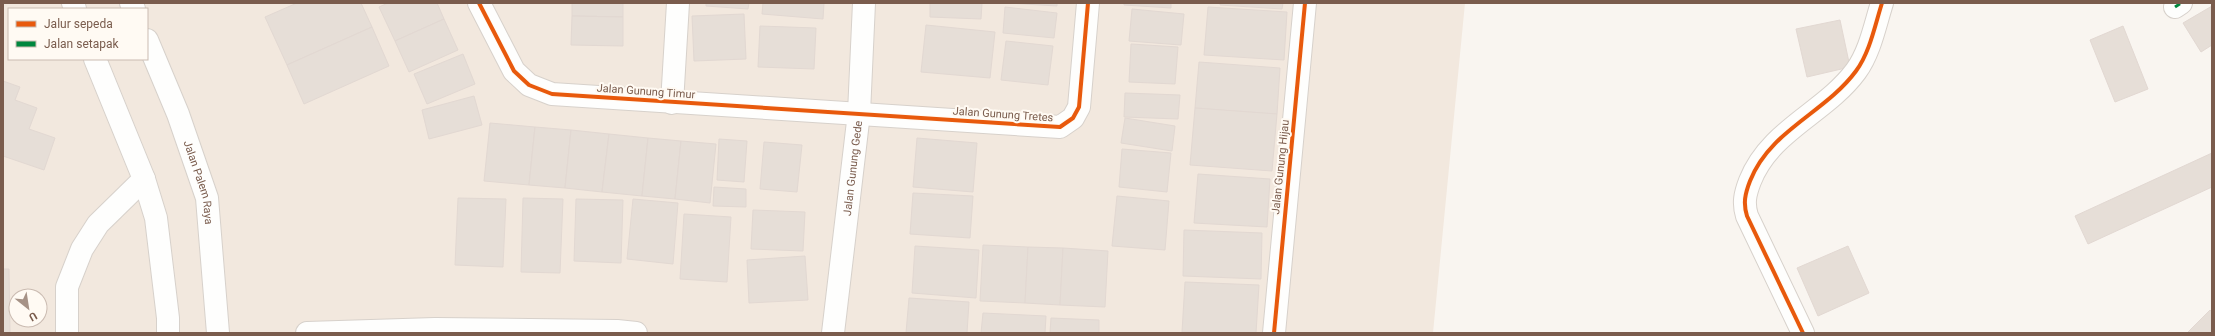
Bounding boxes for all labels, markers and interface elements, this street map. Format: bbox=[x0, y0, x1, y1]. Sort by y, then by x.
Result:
legend bbox=[8, 8, 148, 60]
text: Jalur sepeda bbox=[44, 17, 113, 31]
text: Jalan setapak bbox=[44, 37, 119, 51]
street label: Jalan Gunung Timur bbox=[596, 82, 696, 101]
street label: Jalan Gunung Tretes bbox=[952, 105, 1054, 125]
street label: Jalan Gunung Hijau bbox=[1269, 119, 1292, 215]
street label: Jalan Gunung Gede bbox=[841, 120, 865, 216]
street label: Jalan Palem Raya bbox=[181, 139, 215, 225]
north arrow bbox=[8, 288, 48, 328]
text: U bbox=[26, 309, 39, 324]

